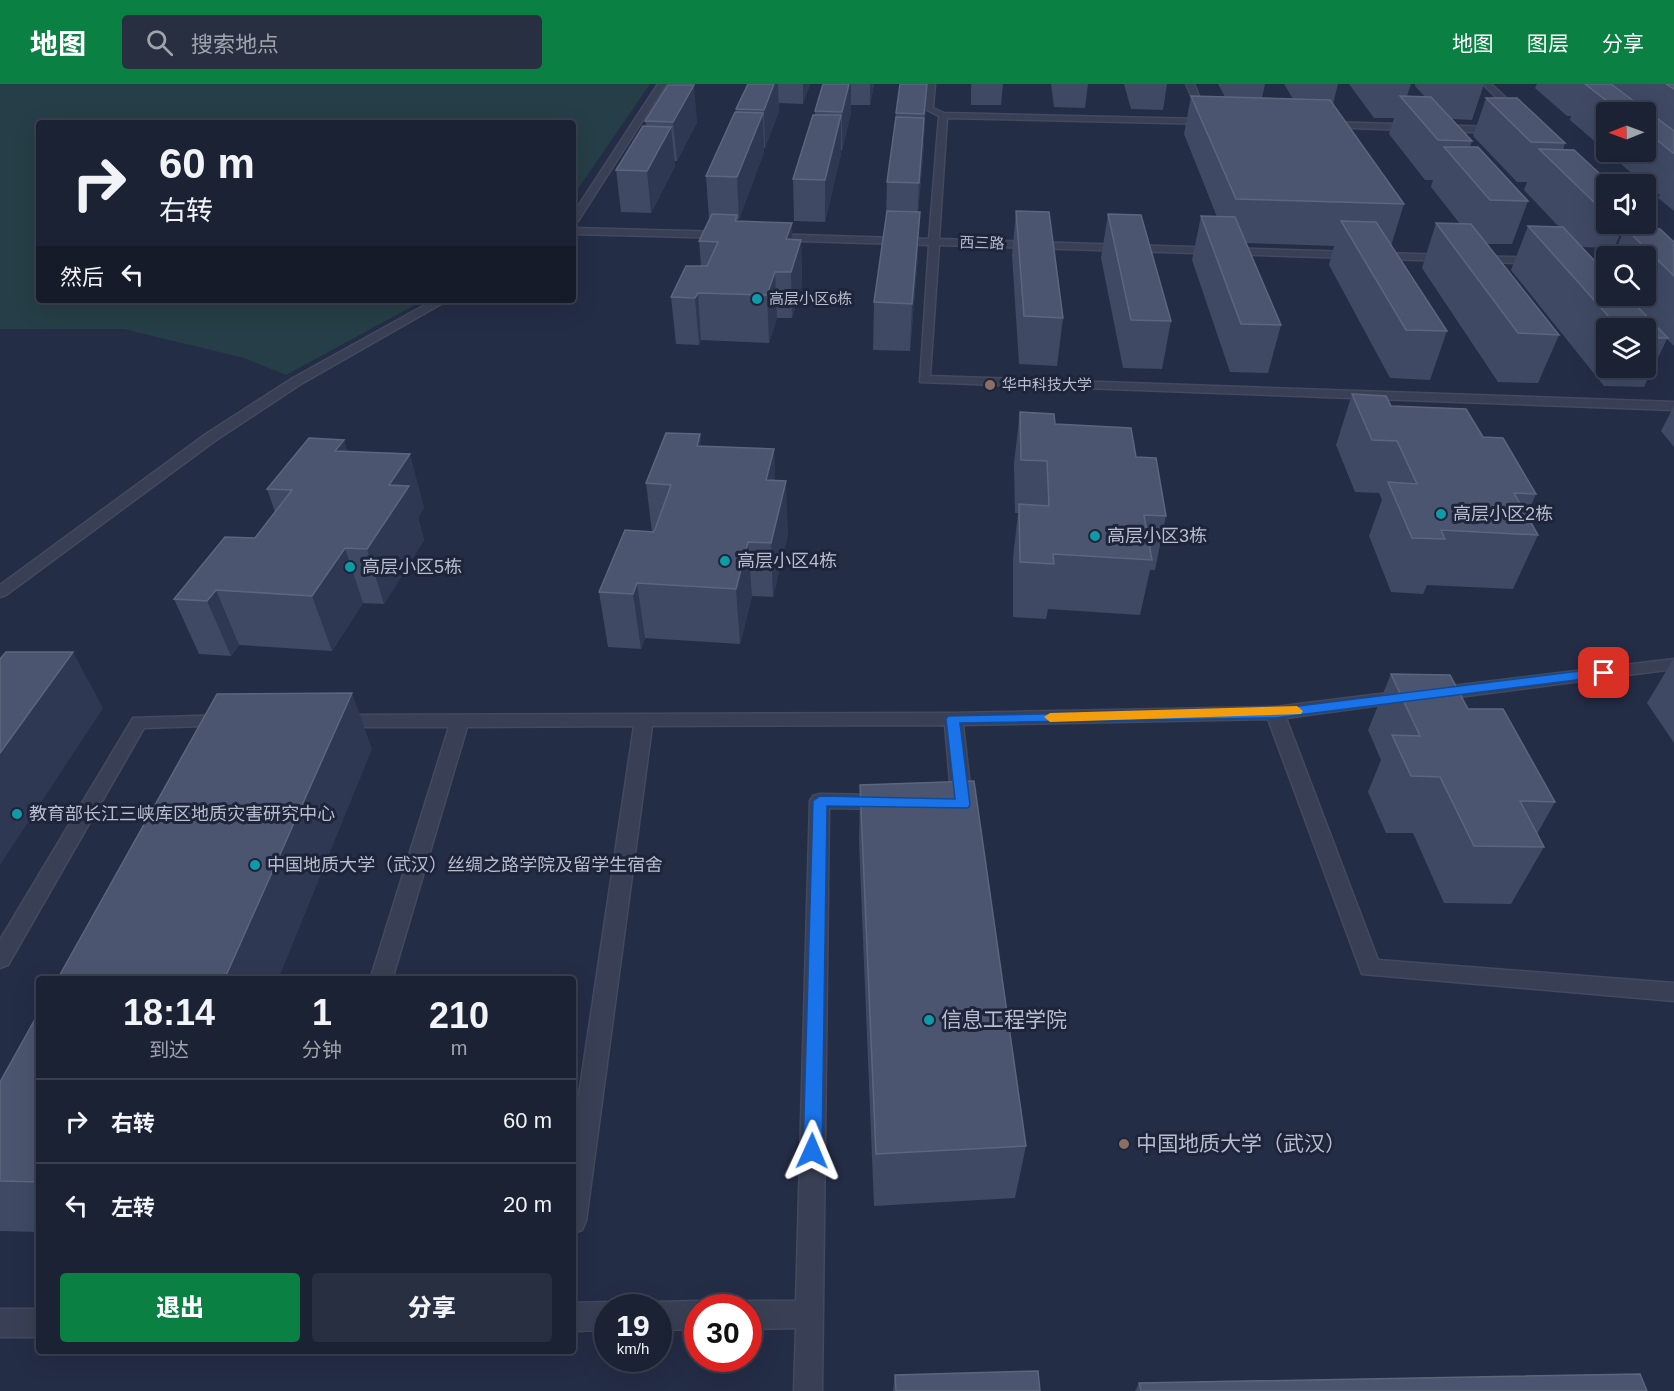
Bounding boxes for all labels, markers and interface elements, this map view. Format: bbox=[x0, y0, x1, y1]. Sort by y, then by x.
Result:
search box bbox=[122, 15, 542, 69]
icon: search bbox=[143, 26, 176, 59]
text: 地图 bbox=[30, 29, 86, 60]
text: 搜索地点 bbox=[191, 32, 279, 57]
text: 地图 bbox=[1452, 32, 1494, 55]
text: 图层 bbox=[1527, 32, 1569, 55]
text: 分享 bbox=[1602, 32, 1644, 55]
north arrow bbox=[1596, 102, 1656, 162]
map controls bbox=[1596, 102, 1656, 378]
text: 60 m bbox=[159, 140, 255, 187]
icon: right bbox=[60, 144, 138, 222]
button: sound bbox=[1596, 174, 1656, 234]
text: 右转 bbox=[159, 196, 213, 226]
street label: 西三路 bbox=[959, 233, 1005, 252]
button: search bbox=[1596, 246, 1656, 306]
icon: left bbox=[116, 258, 149, 291]
text: 然后 bbox=[60, 265, 104, 290]
place label: 高层小区6栋 bbox=[769, 290, 852, 307]
marker: 高层小区6栋 bbox=[750, 292, 764, 306]
button: layers bbox=[1596, 318, 1656, 378]
place label: 华中科技大学 bbox=[1002, 376, 1092, 393]
marker: 华中科技大学 bbox=[983, 378, 997, 392]
place label: 高层小区2栋 bbox=[1453, 504, 1553, 524]
marker: 高层小区2栋 bbox=[1434, 507, 1448, 521]
place label: 高层小区3栋 bbox=[1107, 526, 1207, 546]
marker: 高层小区3栋 bbox=[1088, 529, 1102, 543]
place label: 高层小区4栋 bbox=[737, 551, 837, 571]
marker: 高层小区4栋 bbox=[718, 554, 732, 568]
place label: 高层小区5栋 bbox=[362, 557, 462, 577]
marker: 高层小区5栋 bbox=[343, 560, 357, 574]
pin bbox=[1578, 647, 1629, 698]
icon: arrive bbox=[1587, 656, 1620, 689]
place label: 教育部长江三峡库区地质灾害研究中心 bbox=[29, 804, 335, 824]
marker: 教育部长江三峡库区地质灾害研究中心 bbox=[10, 807, 24, 821]
place label: 中国地质大学（武汉）丝绸之路学院及留学生宿舍 bbox=[267, 855, 663, 875]
marker: 中国地质大学（武汉）丝绸之路学院及留学生宿舍 bbox=[248, 858, 262, 872]
text: 18:14 bbox=[123, 992, 215, 1033]
text: 1 bbox=[312, 992, 332, 1033]
text: 210 bbox=[429, 995, 489, 1036]
place label: 信息工程学院 bbox=[941, 1008, 1067, 1031]
marker: 信息工程学院 bbox=[922, 1013, 936, 1027]
text: m bbox=[451, 1037, 467, 1059]
text: 到达 bbox=[149, 1039, 189, 1061]
text: 分钟 bbox=[302, 1039, 342, 1061]
icon: right bbox=[60, 1105, 93, 1138]
text: 60 m bbox=[503, 1108, 552, 1133]
text: 右转 bbox=[111, 1111, 155, 1136]
position arrow bbox=[780, 1119, 844, 1183]
place label: 中国地质大学（武汉） bbox=[1136, 1132, 1346, 1155]
marker: 中国地质大学（武汉） bbox=[1117, 1137, 1131, 1151]
icon: left bbox=[60, 1189, 93, 1222]
text: 20 m bbox=[503, 1192, 552, 1217]
text: 左转 bbox=[111, 1195, 155, 1220]
button: 退出 bbox=[60, 1273, 300, 1342]
button: 分享 bbox=[312, 1273, 552, 1342]
speed limit sign: 30 bbox=[684, 1294, 762, 1372]
text: 19 bbox=[616, 1309, 650, 1342]
text: km/h bbox=[617, 1340, 649, 1357]

